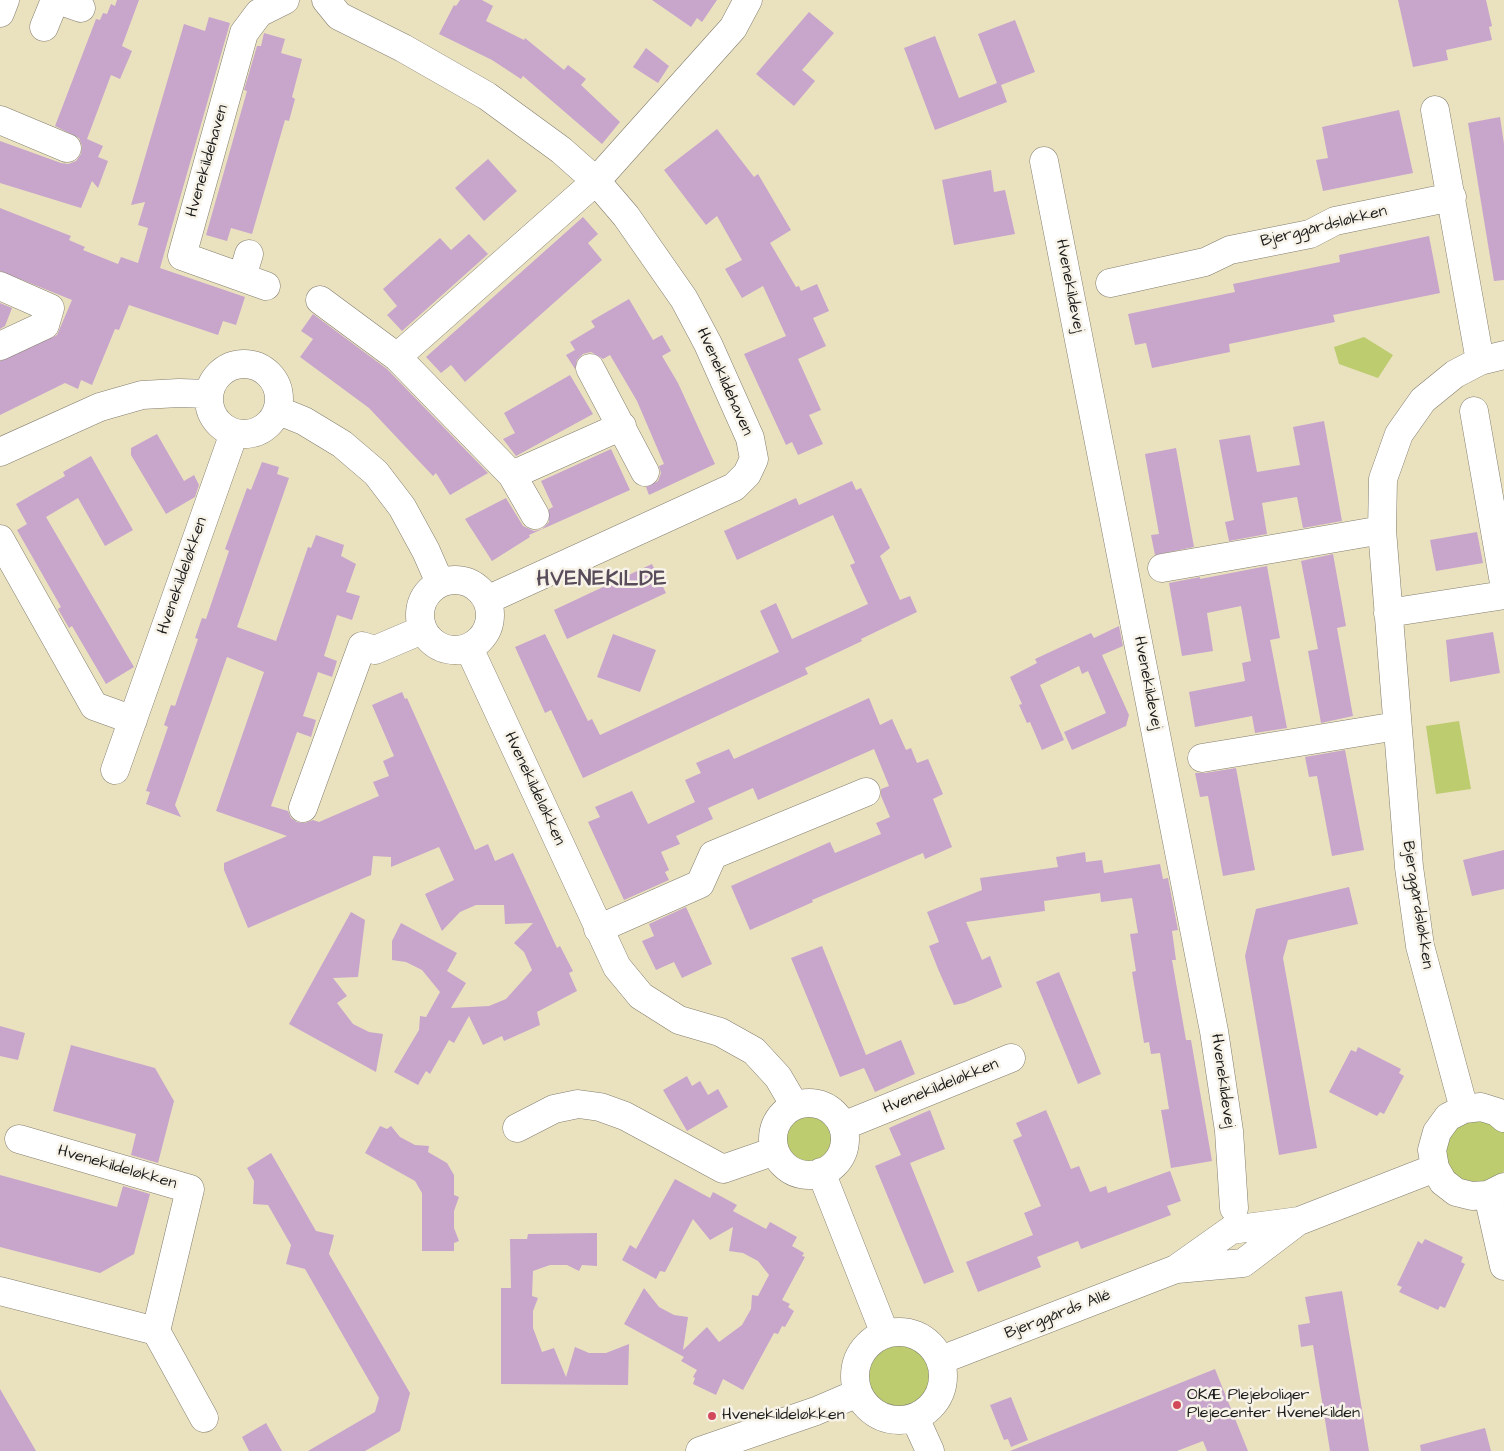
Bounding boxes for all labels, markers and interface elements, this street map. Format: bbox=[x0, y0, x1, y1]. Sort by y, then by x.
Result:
street label: Hvenekildehaven bbox=[183, 103, 233, 219]
street label: Bjerggårdsløkken bbox=[1259, 202, 1389, 252]
street label: Hvenekildevej bbox=[1051, 238, 1087, 334]
street label: Hvenekildehaven bbox=[692, 325, 756, 439]
street label: Hvenekildeløkken bbox=[154, 515, 212, 637]
district label: HVENEKILDE bbox=[536, 568, 668, 594]
street label: Hvenekildevej bbox=[1129, 635, 1165, 731]
street label: Hvenekildeløkken bbox=[499, 729, 569, 849]
street label: Bjerggårdsløkken bbox=[1397, 840, 1437, 970]
street label: Hvenekildevej bbox=[1206, 1033, 1238, 1129]
street label: Hvenekildeløkken bbox=[880, 1055, 1002, 1119]
street label: Hvenekildeløkken bbox=[55, 1142, 179, 1194]
street label: Bjerggårds Allé bbox=[1002, 1286, 1114, 1344]
place label: OKÆ Plejeboliger Plejecenter Hvenekilden bbox=[1187, 1386, 1360, 1424]
marker: OKÆ Plejeboliger Plejecenter Hvenekilden bbox=[1171, 1399, 1183, 1411]
place label: Hvenekildeløkken bbox=[722, 1406, 845, 1426]
marker: Hvenekildeløkken bbox=[706, 1410, 718, 1422]

